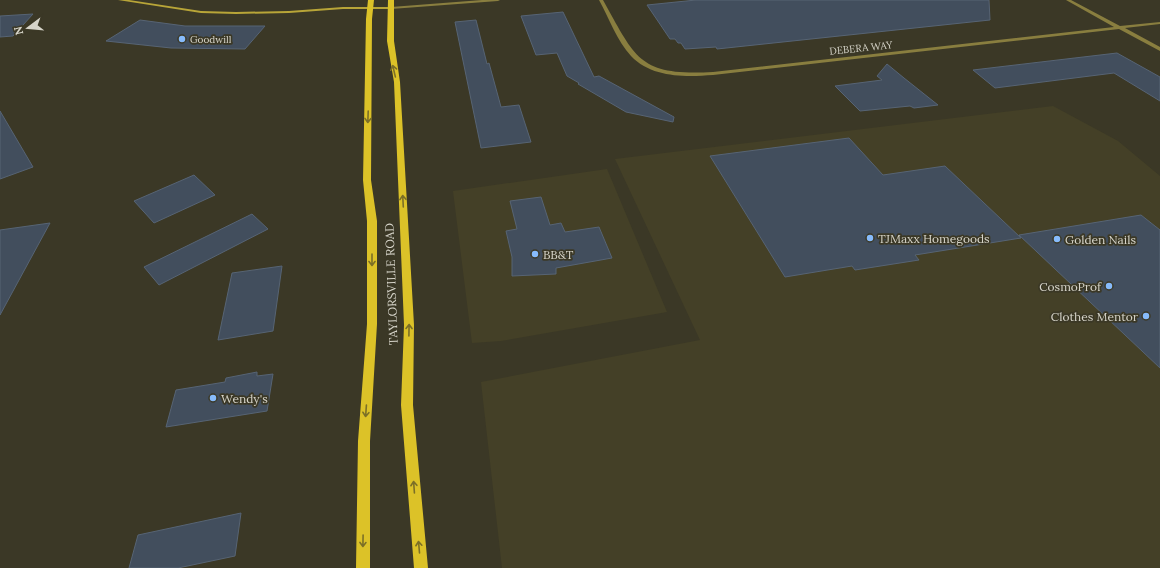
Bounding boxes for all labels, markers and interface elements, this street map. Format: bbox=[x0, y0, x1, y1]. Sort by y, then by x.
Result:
north arrow bbox=[8, 8, 48, 48]
text: N bbox=[10, 24, 26, 37]
place label: Goodwill bbox=[190, 33, 232, 46]
marker: Goodwill bbox=[177, 34, 187, 44]
street label: DEBERA WAY bbox=[829, 38, 894, 58]
one-way arrow bbox=[390, 65, 397, 78]
one-way arrow bbox=[364, 110, 371, 123]
one-way arrow bbox=[399, 195, 406, 208]
street label: TAYLORSVILLE ROAD bbox=[381, 223, 401, 345]
place label: TJMaxx Homegoods bbox=[878, 231, 990, 246]
place label: Golden Nails bbox=[1065, 232, 1136, 247]
marker: TJMaxx Homegoods bbox=[865, 233, 875, 243]
marker: Golden Nails bbox=[1052, 234, 1062, 244]
place label: BB&T bbox=[543, 247, 574, 262]
marker: BB&T bbox=[530, 249, 540, 259]
one-way arrow bbox=[368, 253, 376, 266]
place label: CosmoProf bbox=[1039, 279, 1102, 294]
marker: CosmoProf bbox=[1104, 281, 1114, 291]
place label: Clothes Mentor bbox=[1051, 309, 1139, 324]
marker: Clothes Mentor bbox=[1141, 311, 1151, 321]
one-way arrow bbox=[405, 324, 413, 337]
place label: Wendy's bbox=[221, 391, 268, 406]
marker: Wendy's bbox=[208, 393, 218, 403]
one-way arrow bbox=[362, 404, 369, 417]
one-way arrow bbox=[411, 481, 418, 494]
one-way arrow bbox=[359, 534, 367, 547]
one-way arrow bbox=[415, 541, 423, 554]

